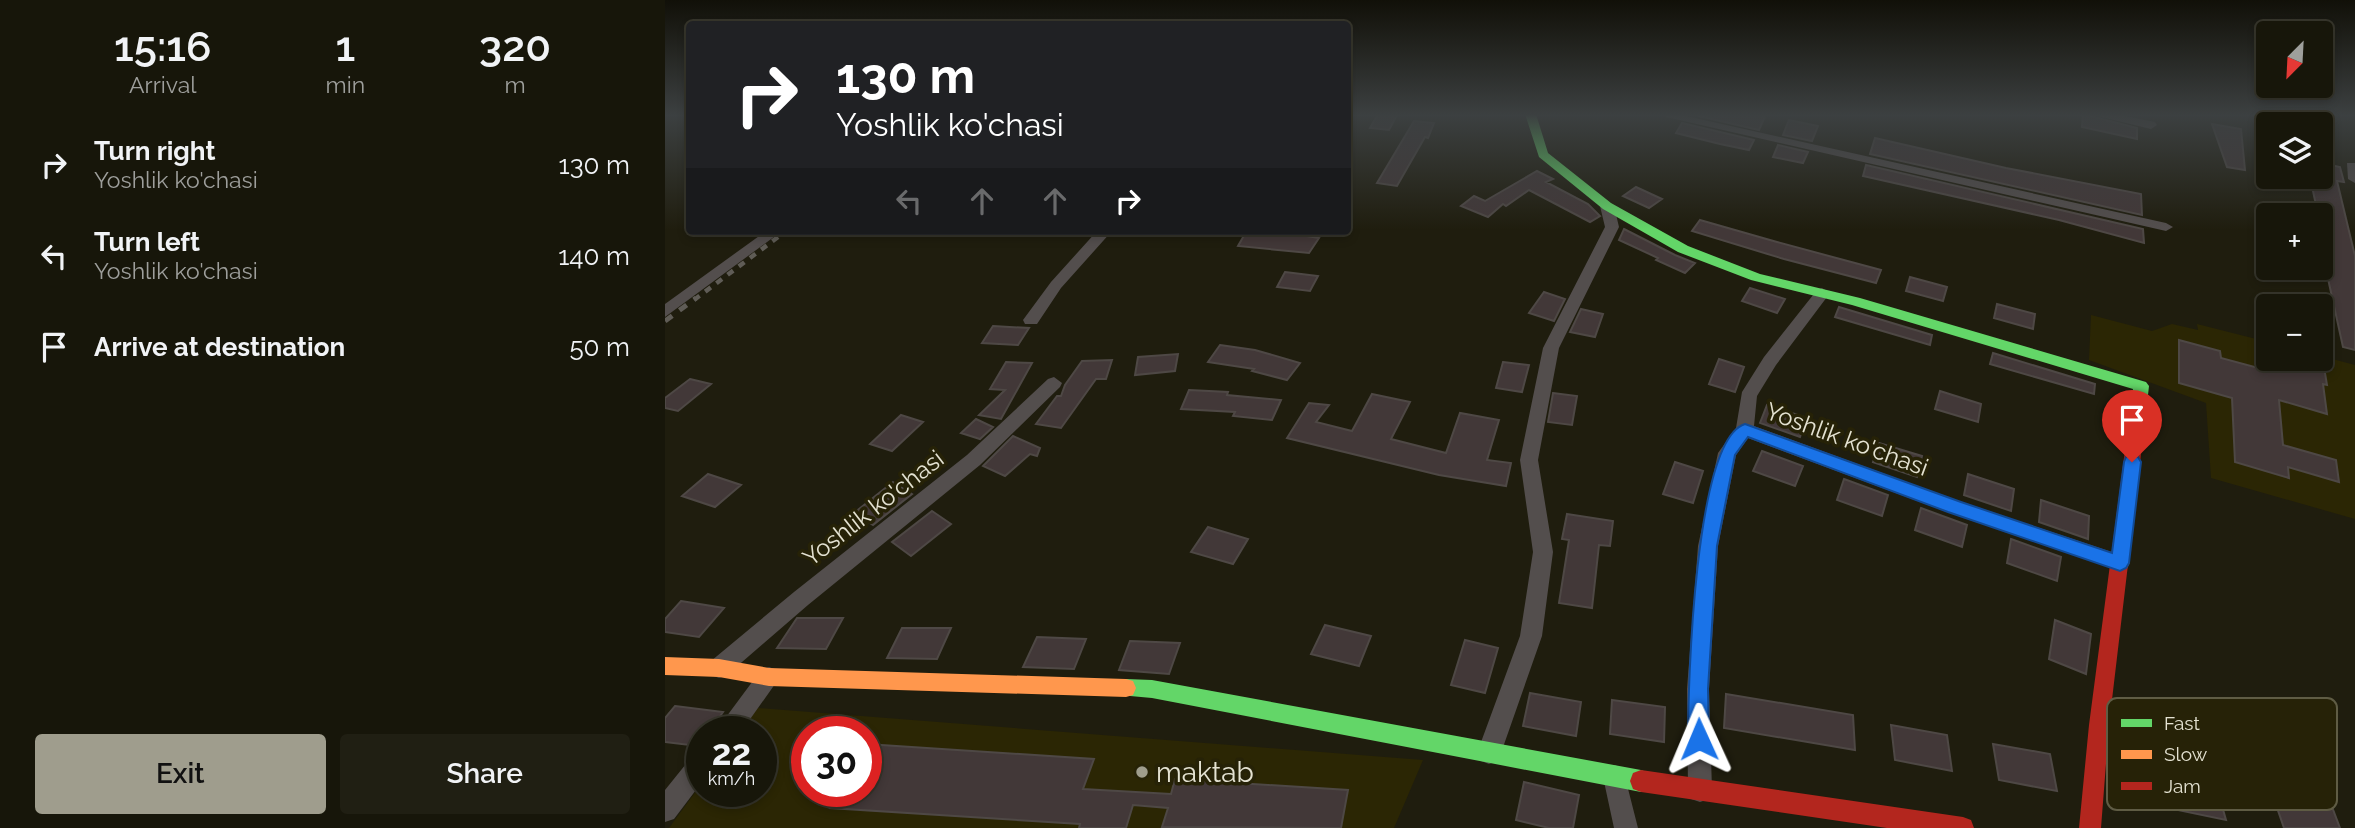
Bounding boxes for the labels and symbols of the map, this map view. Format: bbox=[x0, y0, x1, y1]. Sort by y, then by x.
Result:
north arrow bbox=[2256, 21, 2333, 98]
pin bbox=[2102, 390, 2162, 462]
street label: Yoshlik ko'chasi bbox=[1762, 396, 1932, 482]
street label: Yoshlik ko'chasi bbox=[797, 444, 949, 572]
legend bbox=[2107, 698, 2337, 810]
position arrow bbox=[1662, 702, 1736, 776]
text: Fast bbox=[2164, 712, 2200, 734]
speed limit sign: 30 bbox=[791, 716, 882, 807]
text: Slow bbox=[2164, 743, 2208, 765]
place label: maktab bbox=[1156, 756, 1254, 789]
marker: maktab bbox=[1134, 764, 1150, 780]
text: Jam bbox=[2164, 775, 2201, 797]

